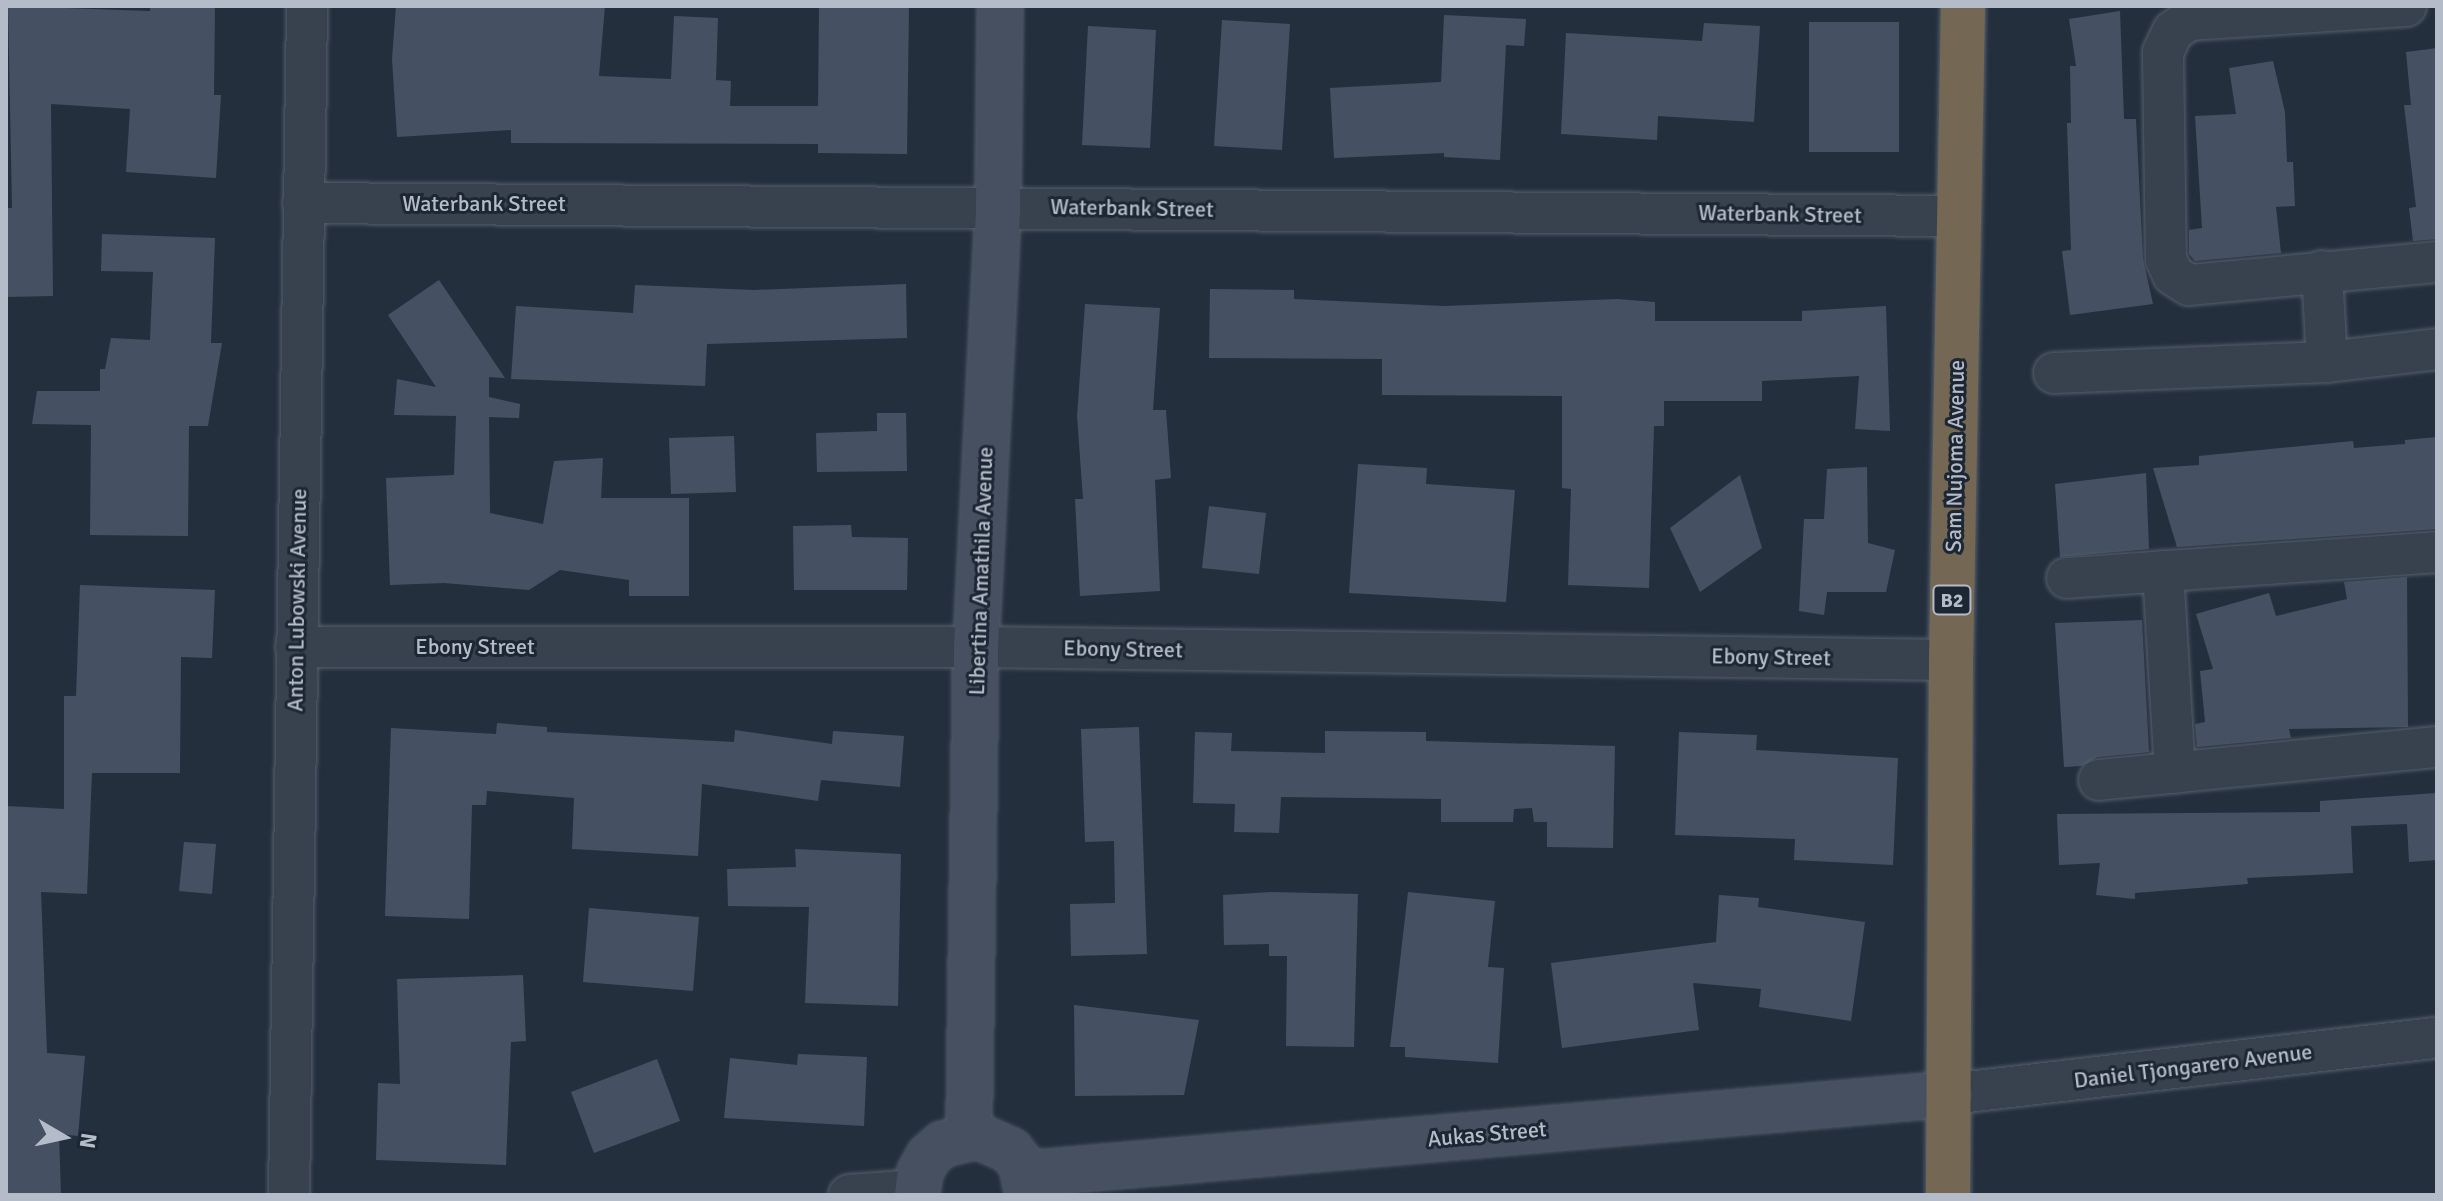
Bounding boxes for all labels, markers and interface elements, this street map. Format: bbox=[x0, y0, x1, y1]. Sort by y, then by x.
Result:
street label: Waterbank Street bbox=[402, 191, 566, 217]
street label: Waterbank Street bbox=[1050, 193, 1214, 223]
street label: Waterbank Street bbox=[1698, 199, 1862, 229]
street label: Sam Nujoma Avenue bbox=[1940, 360, 1970, 552]
street label: Libertina Amathila Avenue bbox=[963, 446, 999, 696]
street label: Anton Lubowski Avenue bbox=[282, 488, 312, 712]
road number: B2 bbox=[1932, 584, 1972, 616]
street label: Ebony Street bbox=[415, 634, 535, 660]
street label: Ebony Street bbox=[1063, 635, 1183, 663]
street label: Ebony Street bbox=[1711, 643, 1831, 671]
street label: Daniel Tjongarero Avenue bbox=[2072, 1038, 2314, 1094]
north arrow bbox=[24, 1097, 104, 1177]
street label: Aukas Street bbox=[1426, 1116, 1548, 1152]
text: N bbox=[74, 1131, 103, 1151]

